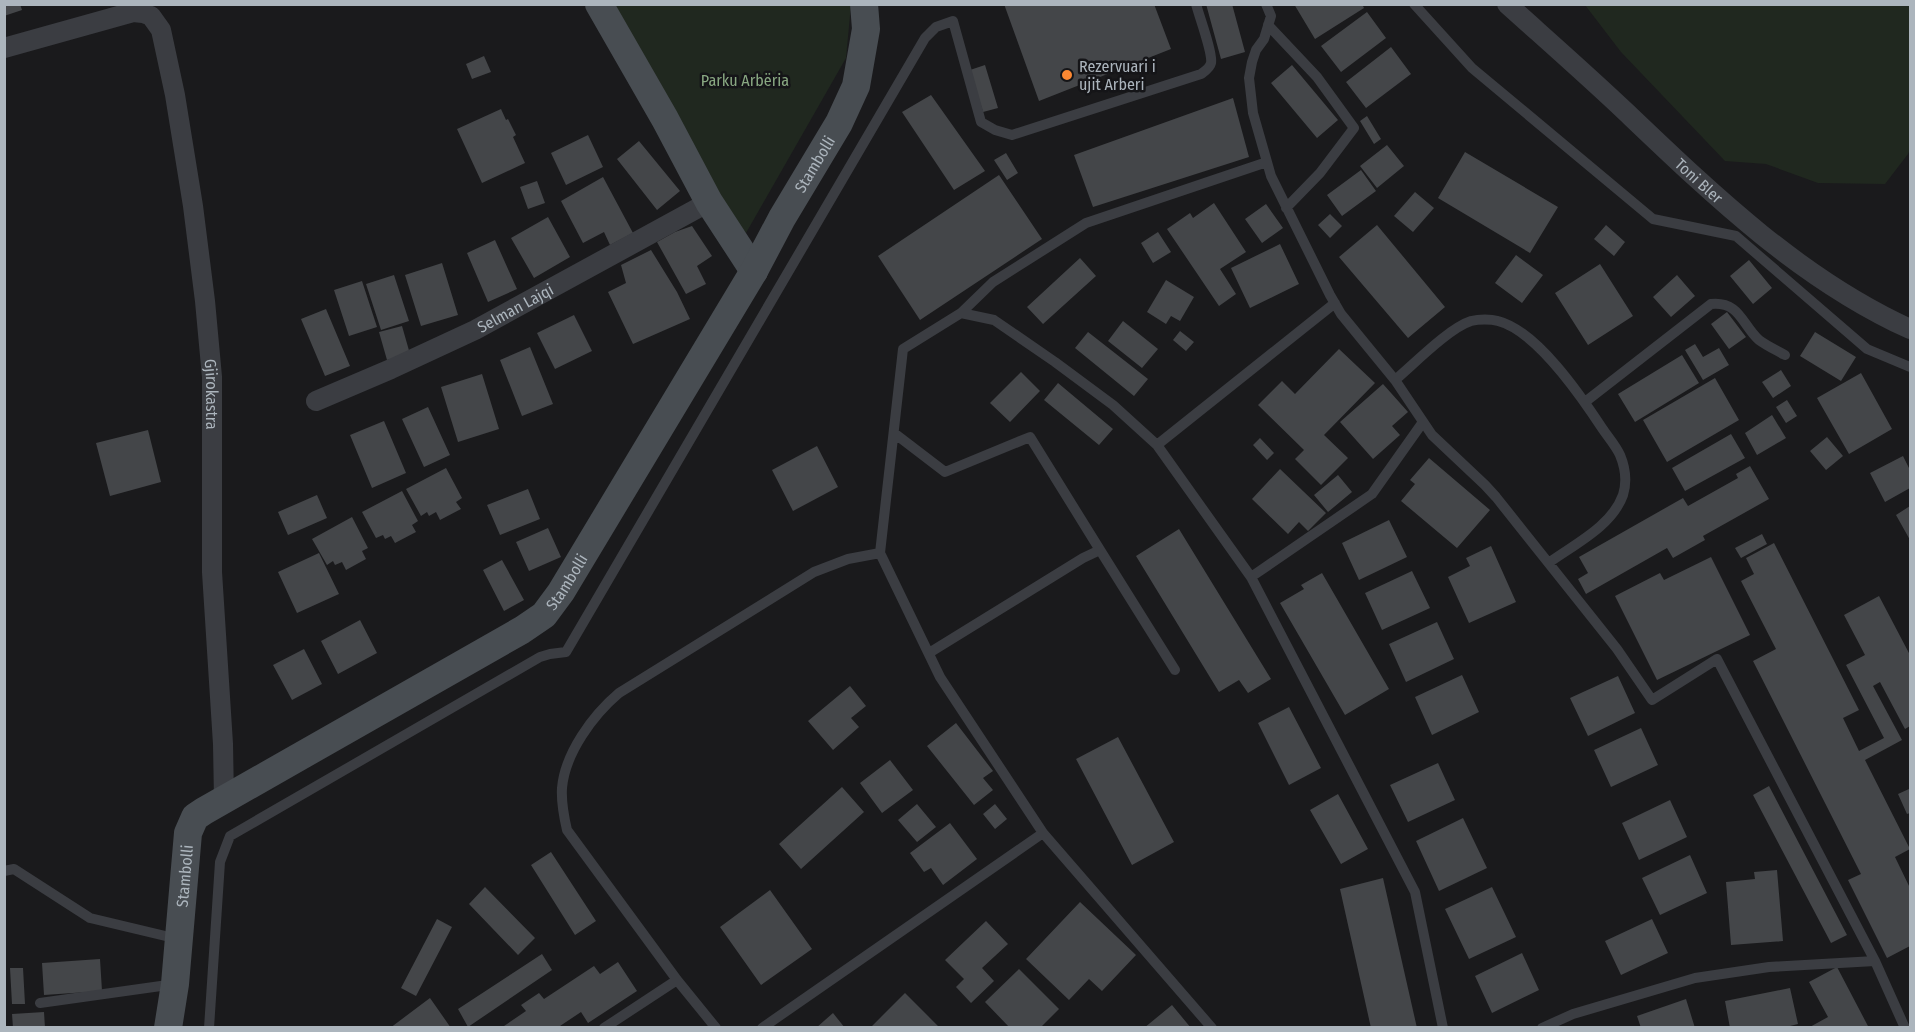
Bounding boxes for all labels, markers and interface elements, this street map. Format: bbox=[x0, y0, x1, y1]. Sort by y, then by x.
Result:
place label: Rezervuari i ujit Arberi bbox=[1079, 57, 1156, 94]
marker: Rezervuari i ujit Arberi bbox=[1060, 68, 1074, 82]
park label: Parku Arbëria bbox=[701, 71, 789, 90]
street label: Stambolli bbox=[790, 132, 839, 196]
street label: Toni Bler bbox=[1671, 154, 1727, 207]
street label: Selman Lajqi bbox=[474, 280, 557, 336]
street label: Gjirokastra bbox=[201, 358, 222, 430]
street label: Stambolli bbox=[542, 550, 591, 614]
street label: Stambolli bbox=[172, 844, 196, 908]

